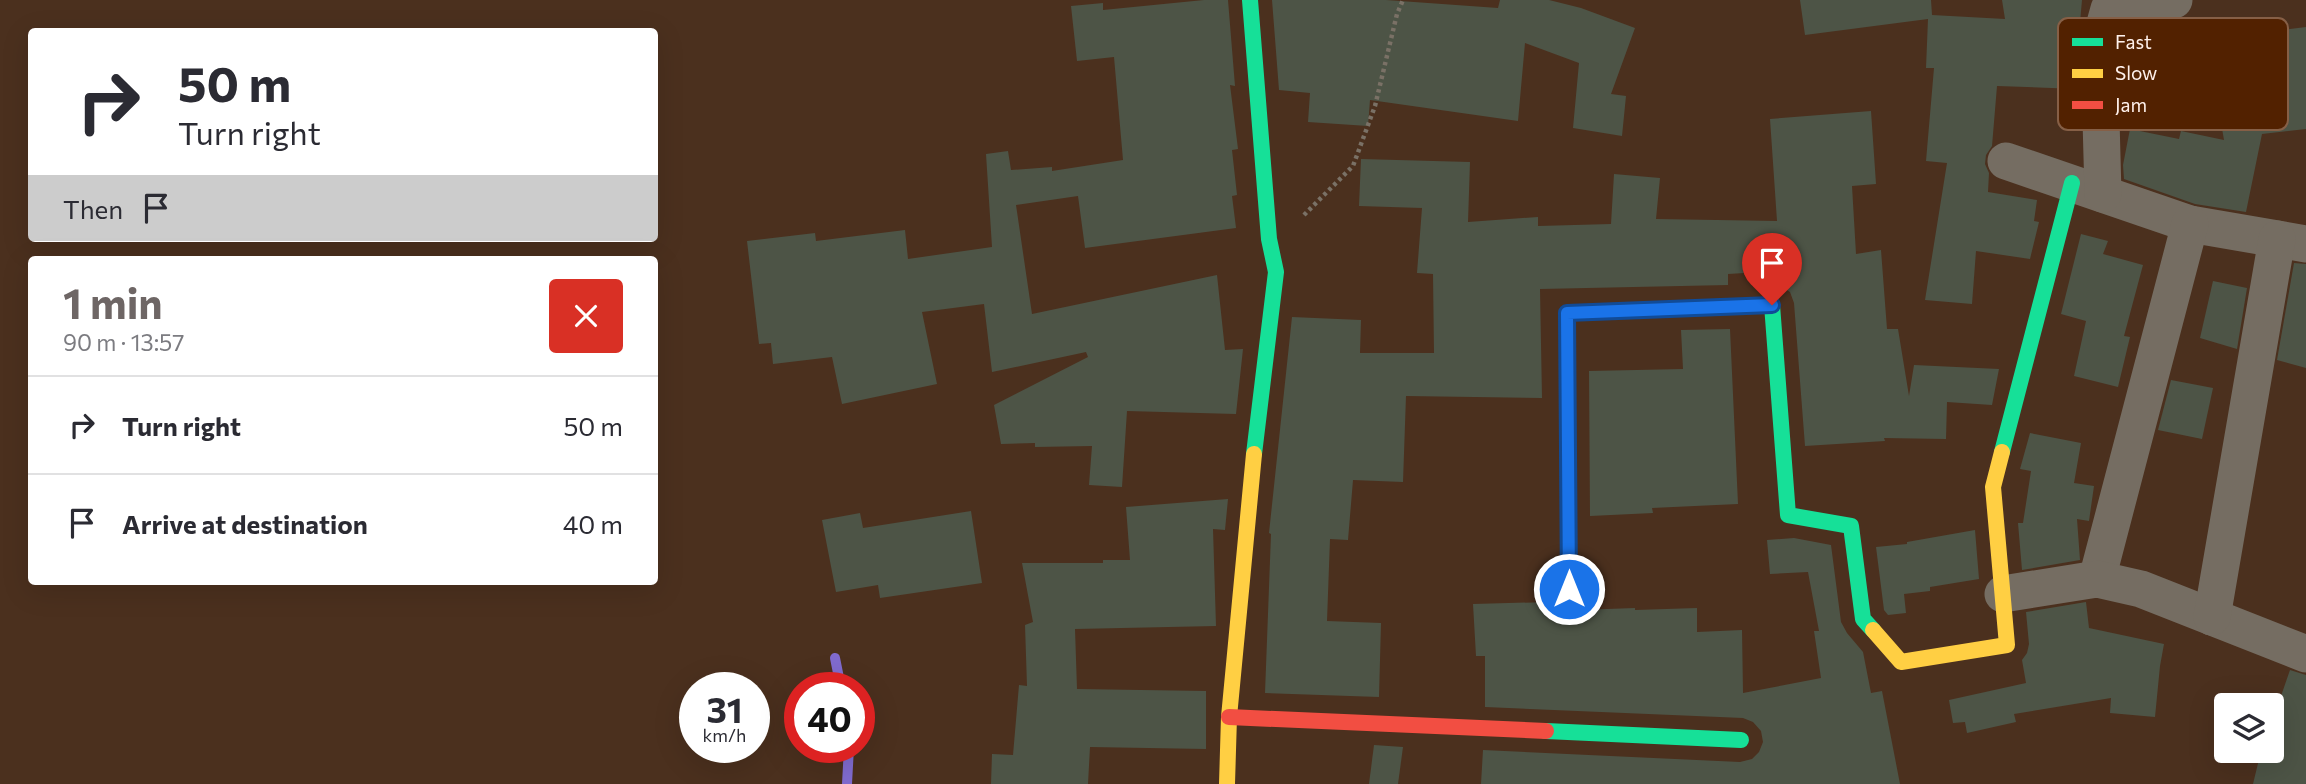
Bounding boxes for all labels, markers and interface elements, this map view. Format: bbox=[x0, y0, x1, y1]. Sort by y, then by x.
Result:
legend bbox=[2058, 18, 2288, 130]
text: Fast bbox=[2115, 30, 2152, 53]
text: 50 m bbox=[178, 52, 291, 112]
icon: right bbox=[63, 56, 154, 147]
text: Slow bbox=[2115, 61, 2157, 84]
text: Jam bbox=[2115, 93, 2147, 116]
text: Turn right bbox=[178, 112, 321, 152]
icon: arrive bbox=[137, 189, 175, 227]
text: Then bbox=[63, 193, 123, 224]
pin bbox=[1742, 233, 1802, 305]
icon: arrive bbox=[1753, 244, 1791, 282]
text: 1 min bbox=[63, 276, 163, 328]
button: close bbox=[549, 279, 623, 353]
text: 90 m · 13:57 bbox=[63, 328, 184, 356]
icon: right bbox=[63, 406, 101, 444]
text: Turn right bbox=[122, 410, 241, 441]
text: 50 m bbox=[563, 410, 623, 441]
icon: arrive bbox=[63, 504, 101, 542]
text: Arrive at destination bbox=[122, 508, 368, 539]
text: 40 m bbox=[563, 508, 623, 539]
position arrow bbox=[1532, 552, 1606, 626]
speed limit sign: 40 bbox=[784, 672, 875, 763]
text: 31 bbox=[706, 687, 743, 730]
map controls bbox=[2214, 693, 2284, 763]
button: layers bbox=[2214, 693, 2284, 763]
text: km/h bbox=[703, 724, 746, 746]

